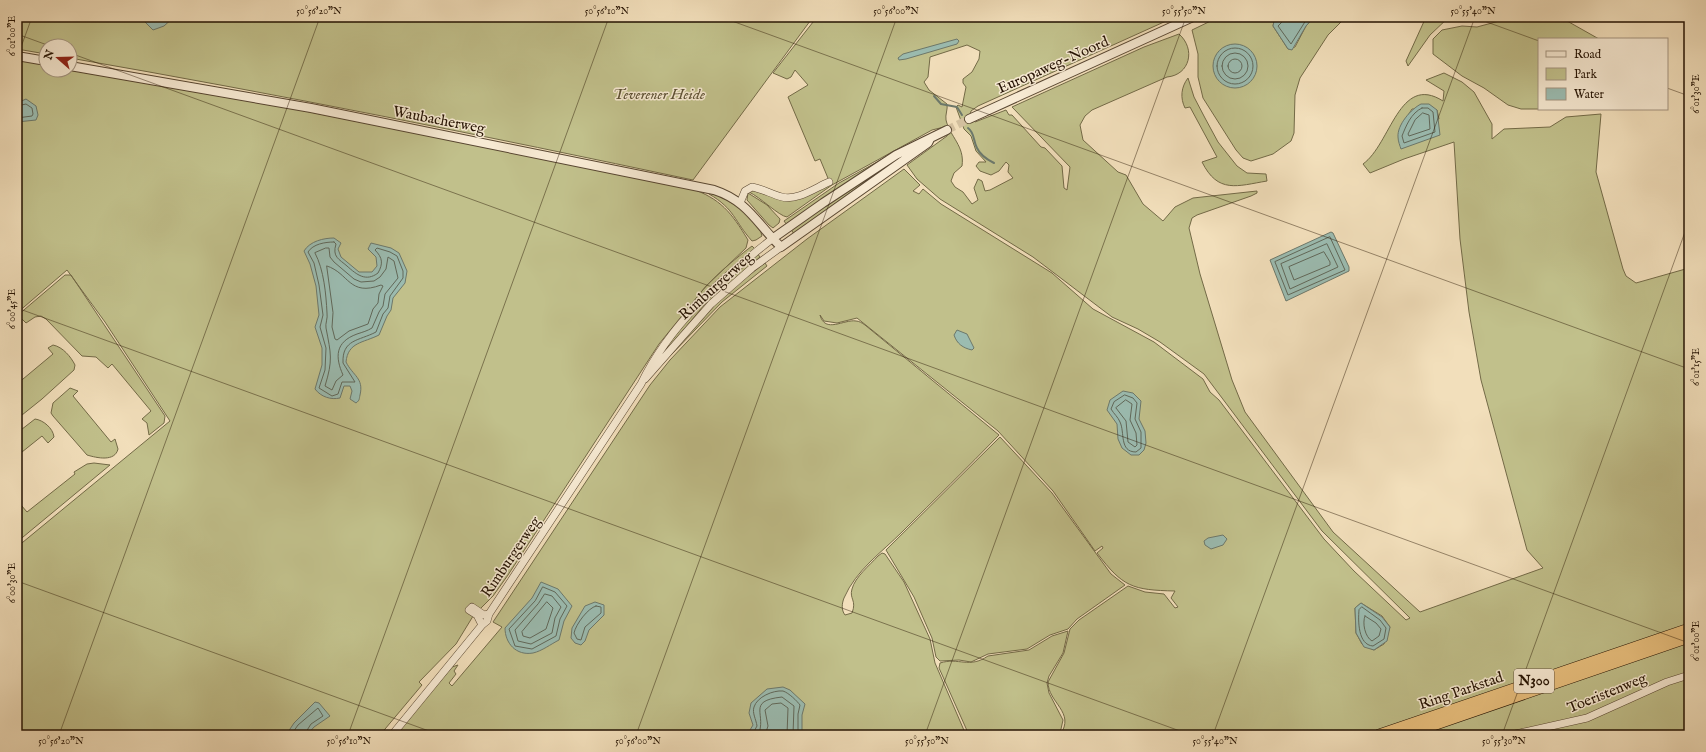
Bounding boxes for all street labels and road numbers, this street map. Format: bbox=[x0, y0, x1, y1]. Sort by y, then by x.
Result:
street label: Europaweg-Noord bbox=[994, 31, 1113, 98]
street label: Waubacherweg bbox=[391, 102, 488, 138]
street label: Rimburgerweg bbox=[675, 247, 758, 324]
street label: Rimburgerweg bbox=[477, 512, 545, 601]
street label: Ring Parkstad bbox=[1416, 667, 1507, 714]
street label: Toeristenweg bbox=[1564, 668, 1650, 718]
road number: N300 bbox=[1514, 669, 1554, 693]

